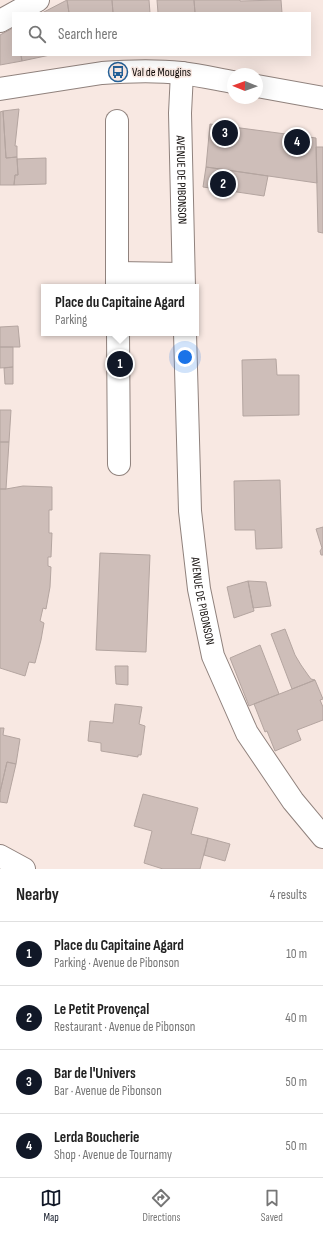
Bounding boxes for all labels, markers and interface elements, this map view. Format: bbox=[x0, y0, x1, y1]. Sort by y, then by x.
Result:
search box bbox=[12, 12, 311, 56]
icon: search bbox=[26, 23, 48, 45]
text: Search here bbox=[58, 25, 118, 44]
bus stop icon: Val de Mougins bbox=[107, 61, 129, 83]
place label: Val de Mougins bbox=[132, 65, 191, 80]
north arrow bbox=[227, 68, 263, 104]
pin: 3 bbox=[212, 118, 238, 148]
pin: 4 bbox=[284, 127, 310, 157]
street label: AVENUE DE PIBONSON bbox=[173, 134, 190, 225]
pin: 2 bbox=[210, 169, 236, 199]
popup bbox=[41, 284, 199, 336]
text: Place du Capitaine Agard bbox=[55, 293, 185, 312]
text: Parking bbox=[55, 312, 87, 328]
your location bbox=[175, 347, 195, 367]
pin: 1 bbox=[107, 349, 133, 379]
street label: AVENUE DE PIBONSON bbox=[188, 555, 218, 646]
text: Nearby bbox=[16, 885, 59, 905]
text: 4 results bbox=[270, 887, 307, 903]
text: Place du Capitaine Agard bbox=[54, 936, 184, 955]
text: 1 bbox=[26, 946, 32, 962]
text: 10 m bbox=[286, 946, 307, 962]
text: Parking · Avenue de Pibonson bbox=[54, 955, 179, 971]
text: Le Petit Provençal bbox=[54, 1000, 149, 1019]
text: 2 bbox=[26, 1010, 32, 1026]
text: 40 m bbox=[285, 1010, 307, 1026]
text: Restaurant · Avenue de Pibonson bbox=[54, 1019, 195, 1035]
text: Bar de l'Univers bbox=[54, 1064, 136, 1083]
text: 3 bbox=[26, 1074, 32, 1090]
text: 50 m bbox=[286, 1074, 307, 1090]
text: Bar · Avenue de Pibonson bbox=[54, 1083, 162, 1099]
text: Lerda Boucherie bbox=[54, 1128, 139, 1147]
text: 4 bbox=[26, 1138, 32, 1154]
text: 50 m bbox=[286, 1138, 307, 1154]
text: Shop · Avenue de Tournamy bbox=[54, 1147, 172, 1163]
tab: Map bbox=[40, 1187, 62, 1224]
tab: Directions bbox=[143, 1187, 180, 1224]
tab: Saved bbox=[261, 1187, 283, 1224]

